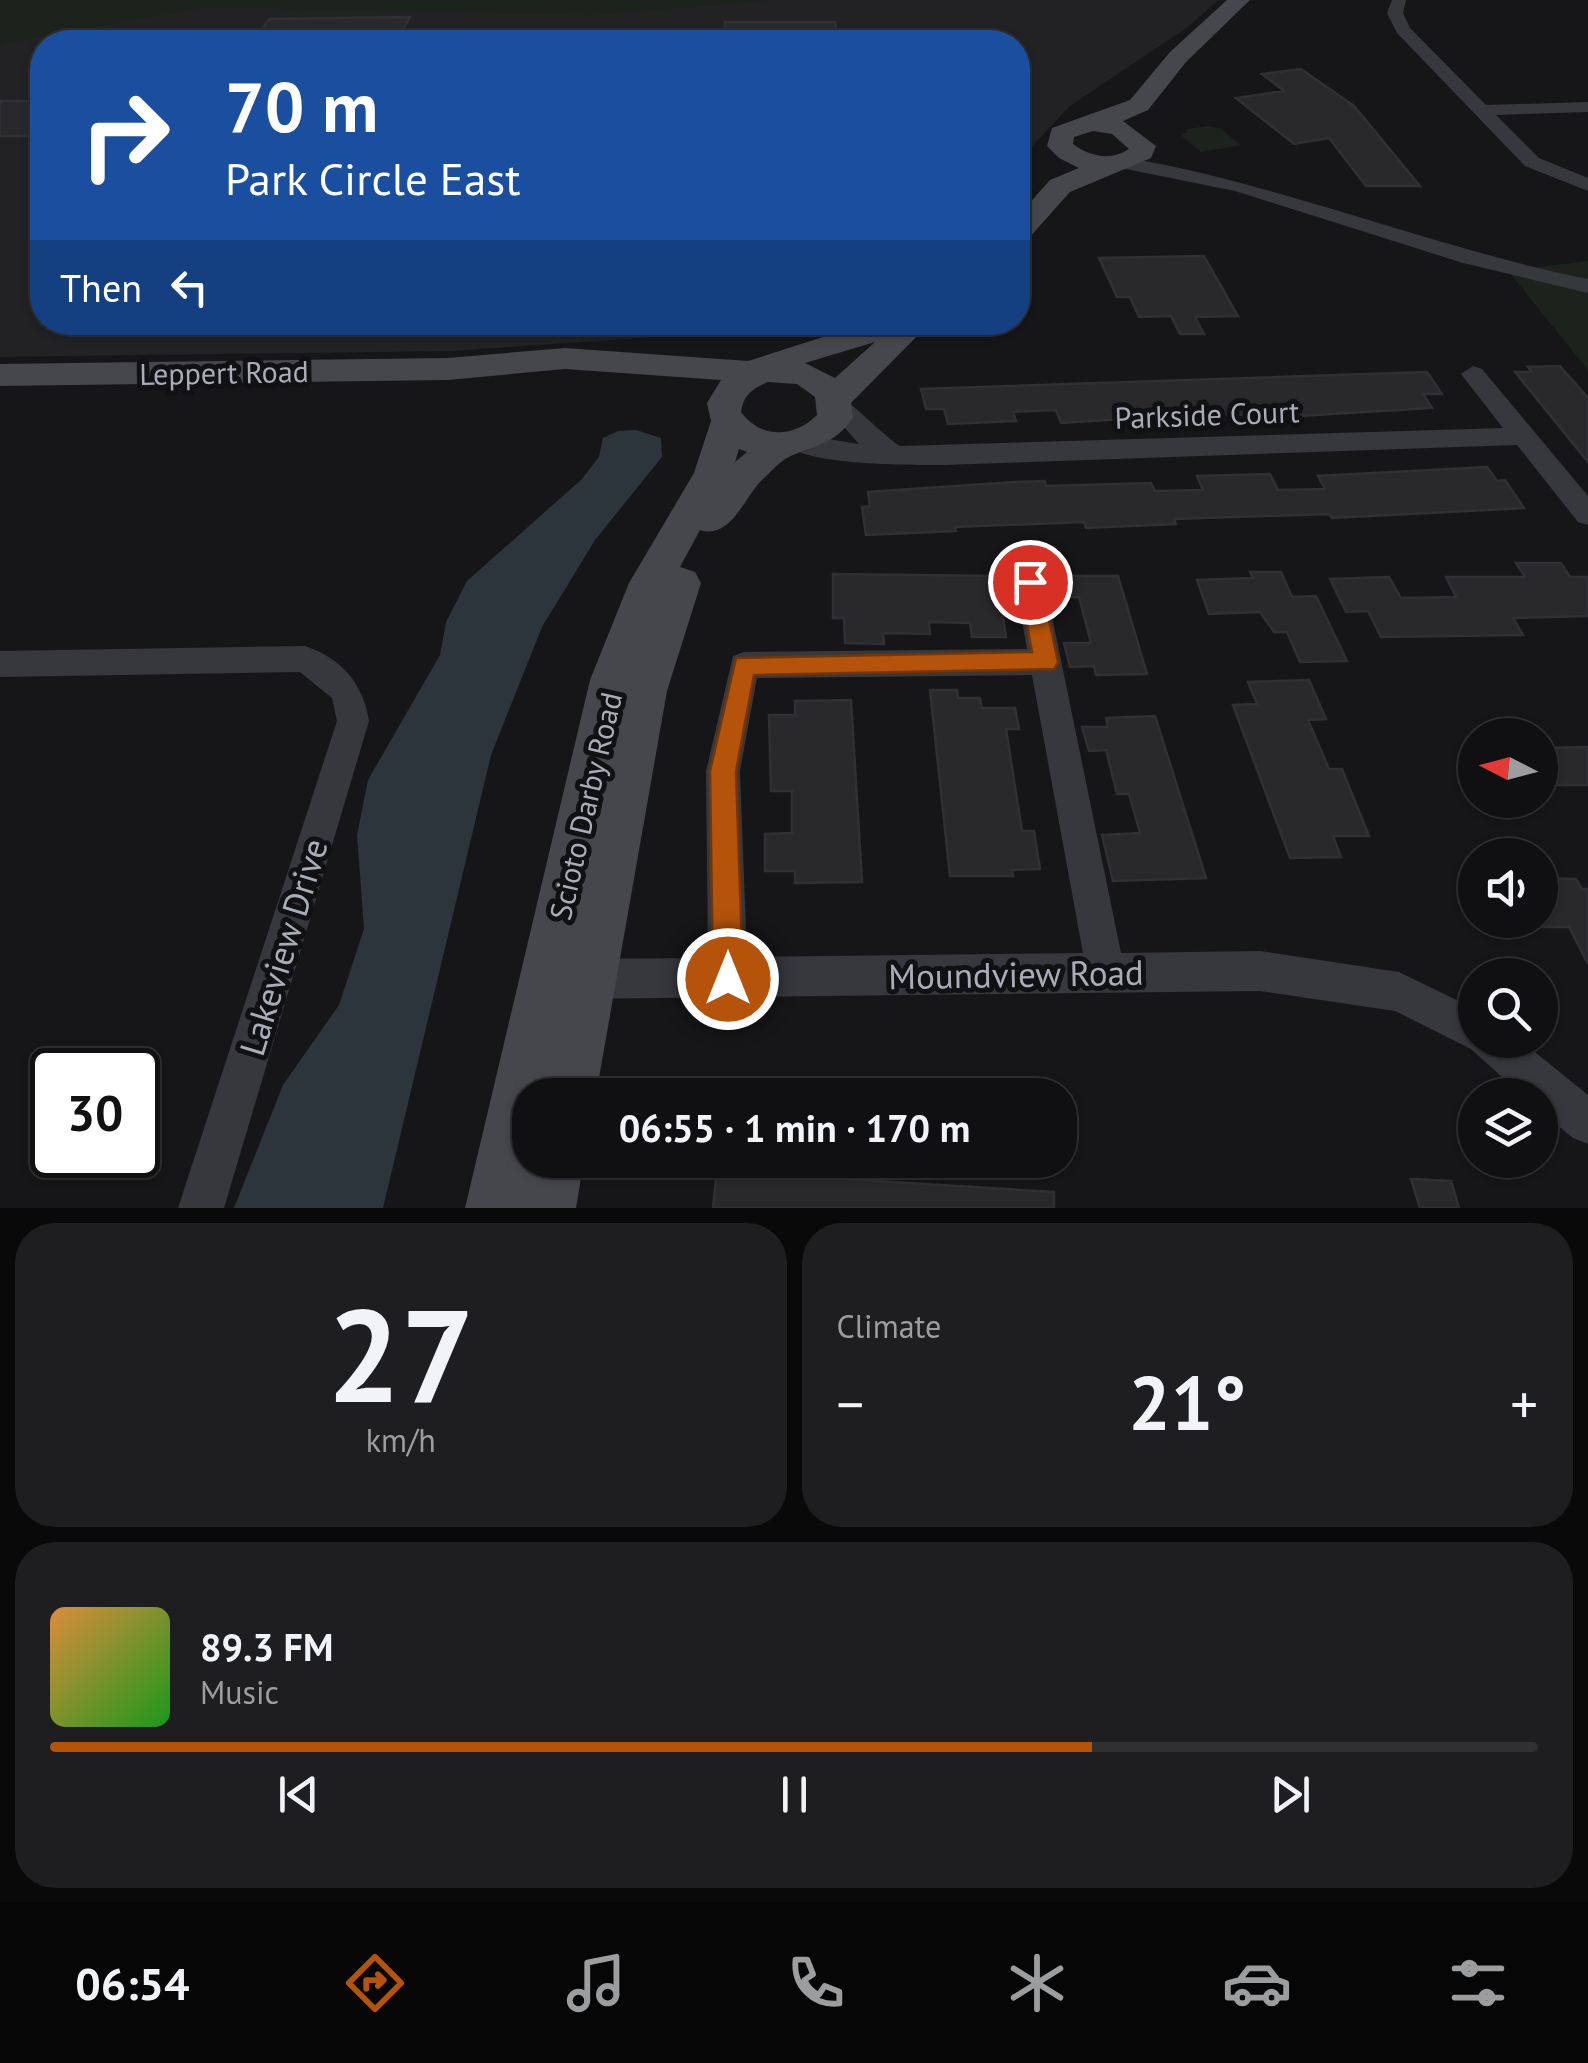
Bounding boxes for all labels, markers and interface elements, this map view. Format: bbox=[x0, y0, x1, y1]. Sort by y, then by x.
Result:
text: 70 m bbox=[225, 61, 378, 151]
icon: right bbox=[60, 70, 190, 200]
text: Park Circle East bbox=[225, 149, 520, 207]
icon: left bbox=[162, 260, 217, 315]
text: Then bbox=[60, 263, 142, 312]
street label: Leppert Road bbox=[139, 351, 309, 393]
street label: Parkside Court bbox=[1114, 391, 1300, 437]
pin bbox=[988, 540, 1073, 625]
icon: arrive bbox=[1003, 555, 1058, 610]
street label: Scioto Darby Road bbox=[540, 688, 630, 924]
north arrow bbox=[1458, 718, 1558, 818]
map controls bbox=[1458, 718, 1558, 1178]
street label: Lakeview Drive bbox=[228, 833, 338, 1061]
button: sound bbox=[1458, 838, 1558, 938]
position arrow bbox=[676, 927, 780, 1031]
street label: Moundview Road bbox=[888, 949, 1144, 999]
button: search bbox=[1458, 958, 1558, 1058]
speed limit sign: 30 bbox=[30, 1048, 160, 1178]
button: layers bbox=[1458, 1078, 1558, 1178]
text: 06:55 · 1 min · 170 m bbox=[619, 1103, 970, 1152]
text: 27 bbox=[327, 1270, 474, 1438]
text: Climate bbox=[837, 1305, 941, 1347]
text: 21° bbox=[1128, 1354, 1246, 1451]
text: − bbox=[837, 1368, 864, 1439]
text: + bbox=[1510, 1368, 1538, 1439]
text: km/h bbox=[366, 1419, 436, 1461]
text: 89.3 FM bbox=[200, 1622, 333, 1671]
text: Music bbox=[200, 1671, 279, 1713]
icon: previous bbox=[271, 1767, 326, 1822]
icon: pause bbox=[767, 1767, 822, 1822]
icon: next bbox=[1263, 1767, 1318, 1822]
icon: directions bbox=[340, 1948, 410, 2018]
icon: music bbox=[561, 1948, 631, 2018]
icon: phone bbox=[781, 1948, 851, 2018]
icon: climate bbox=[1002, 1948, 1072, 2018]
icon: car bbox=[1222, 1948, 1292, 2018]
icon: filters bbox=[1443, 1948, 1513, 2018]
text: 06:54 bbox=[75, 1954, 189, 2012]

